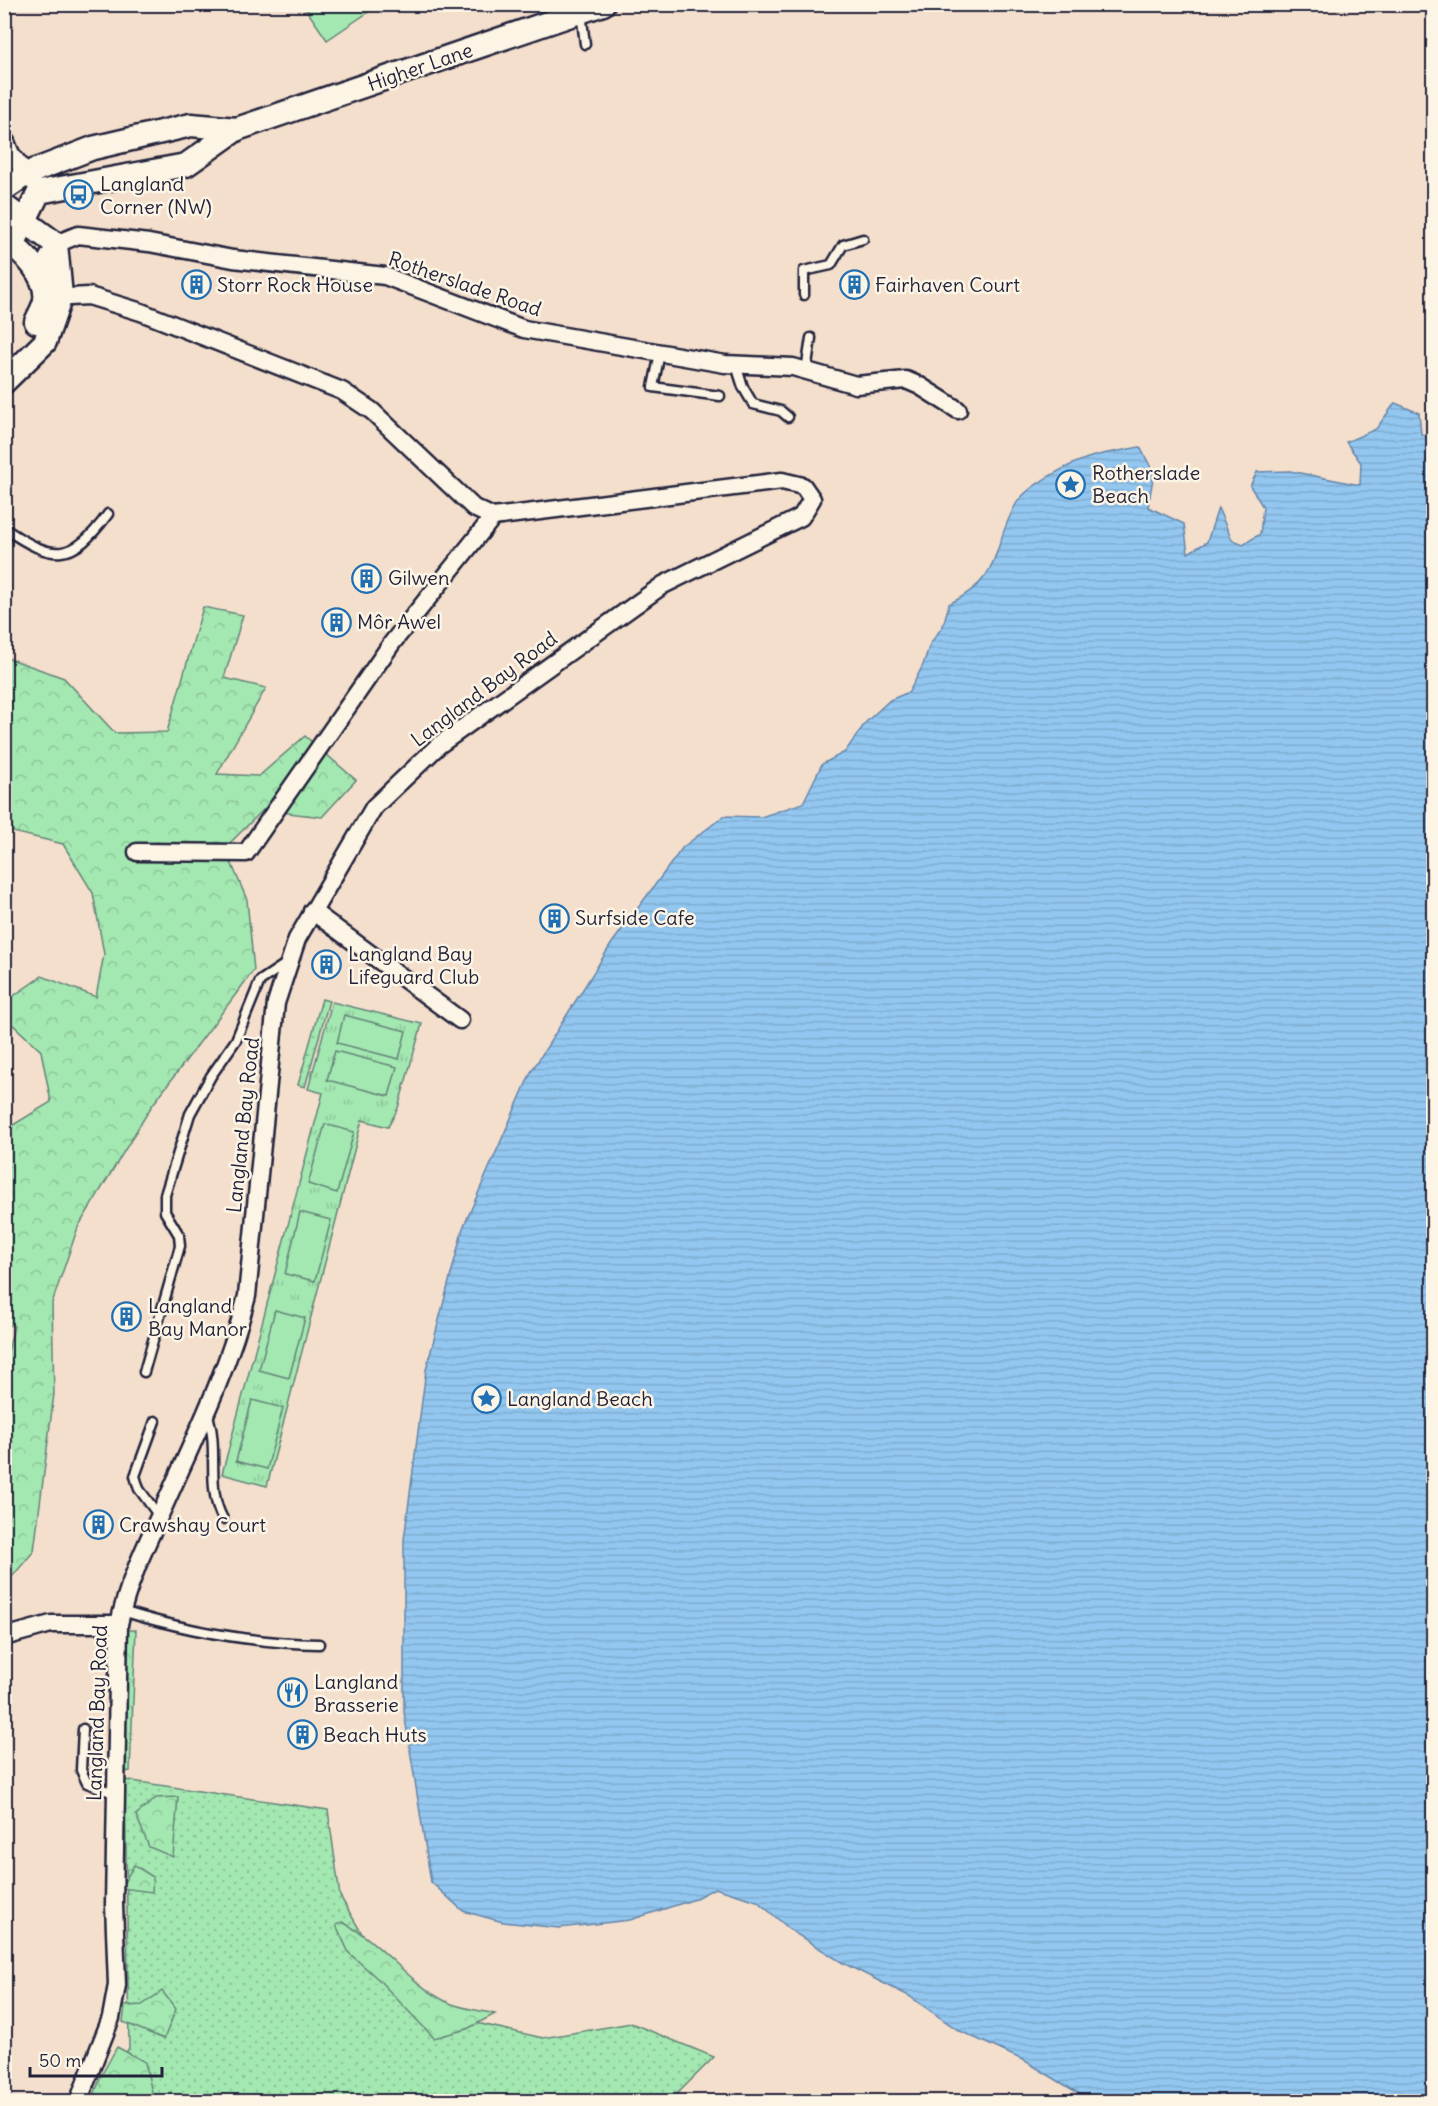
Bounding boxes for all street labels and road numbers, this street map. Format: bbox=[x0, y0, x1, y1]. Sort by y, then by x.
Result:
street label: Higher Lane bbox=[364, 37, 476, 96]
street label: Rotherslade Road bbox=[385, 246, 545, 321]
street label: Langland Bay Road bbox=[406, 625, 562, 752]
street label: Langland Bay Road bbox=[221, 1036, 264, 1214]
street label: Langland Bay Road bbox=[81, 1624, 112, 1802]

